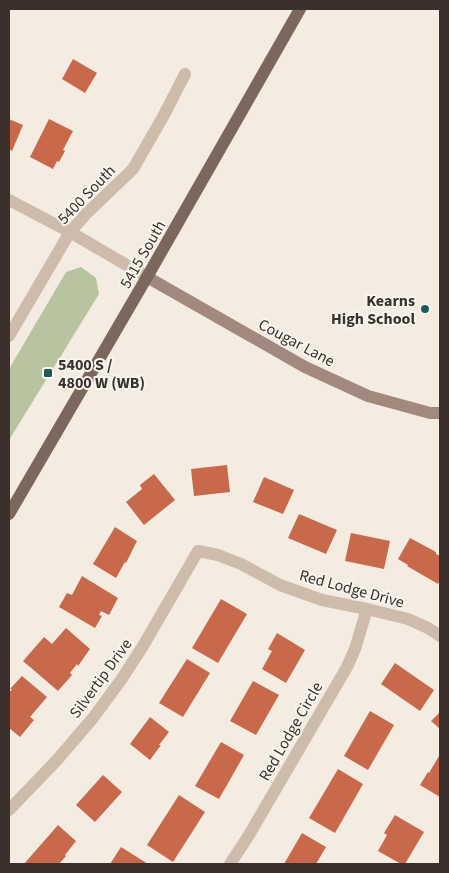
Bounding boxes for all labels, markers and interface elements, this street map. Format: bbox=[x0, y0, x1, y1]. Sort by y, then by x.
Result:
street label: 5400 South bbox=[53, 160, 121, 229]
street label: 5415 South bbox=[115, 217, 171, 292]
place label: Kearns High School bbox=[331, 290, 415, 330]
marker: Kearns High School bbox=[419, 303, 431, 315]
street label: Cougar Lane bbox=[254, 314, 339, 372]
place label: 5400 S / 4800 W (WB) bbox=[58, 354, 145, 394]
marker: 5400 S / 4800 W (WB) bbox=[42, 367, 54, 379]
street label: Red Lodge Drive bbox=[297, 564, 407, 614]
street label: Silvertip Drive bbox=[64, 634, 137, 723]
street label: Red Lodge Circle bbox=[254, 678, 328, 785]

